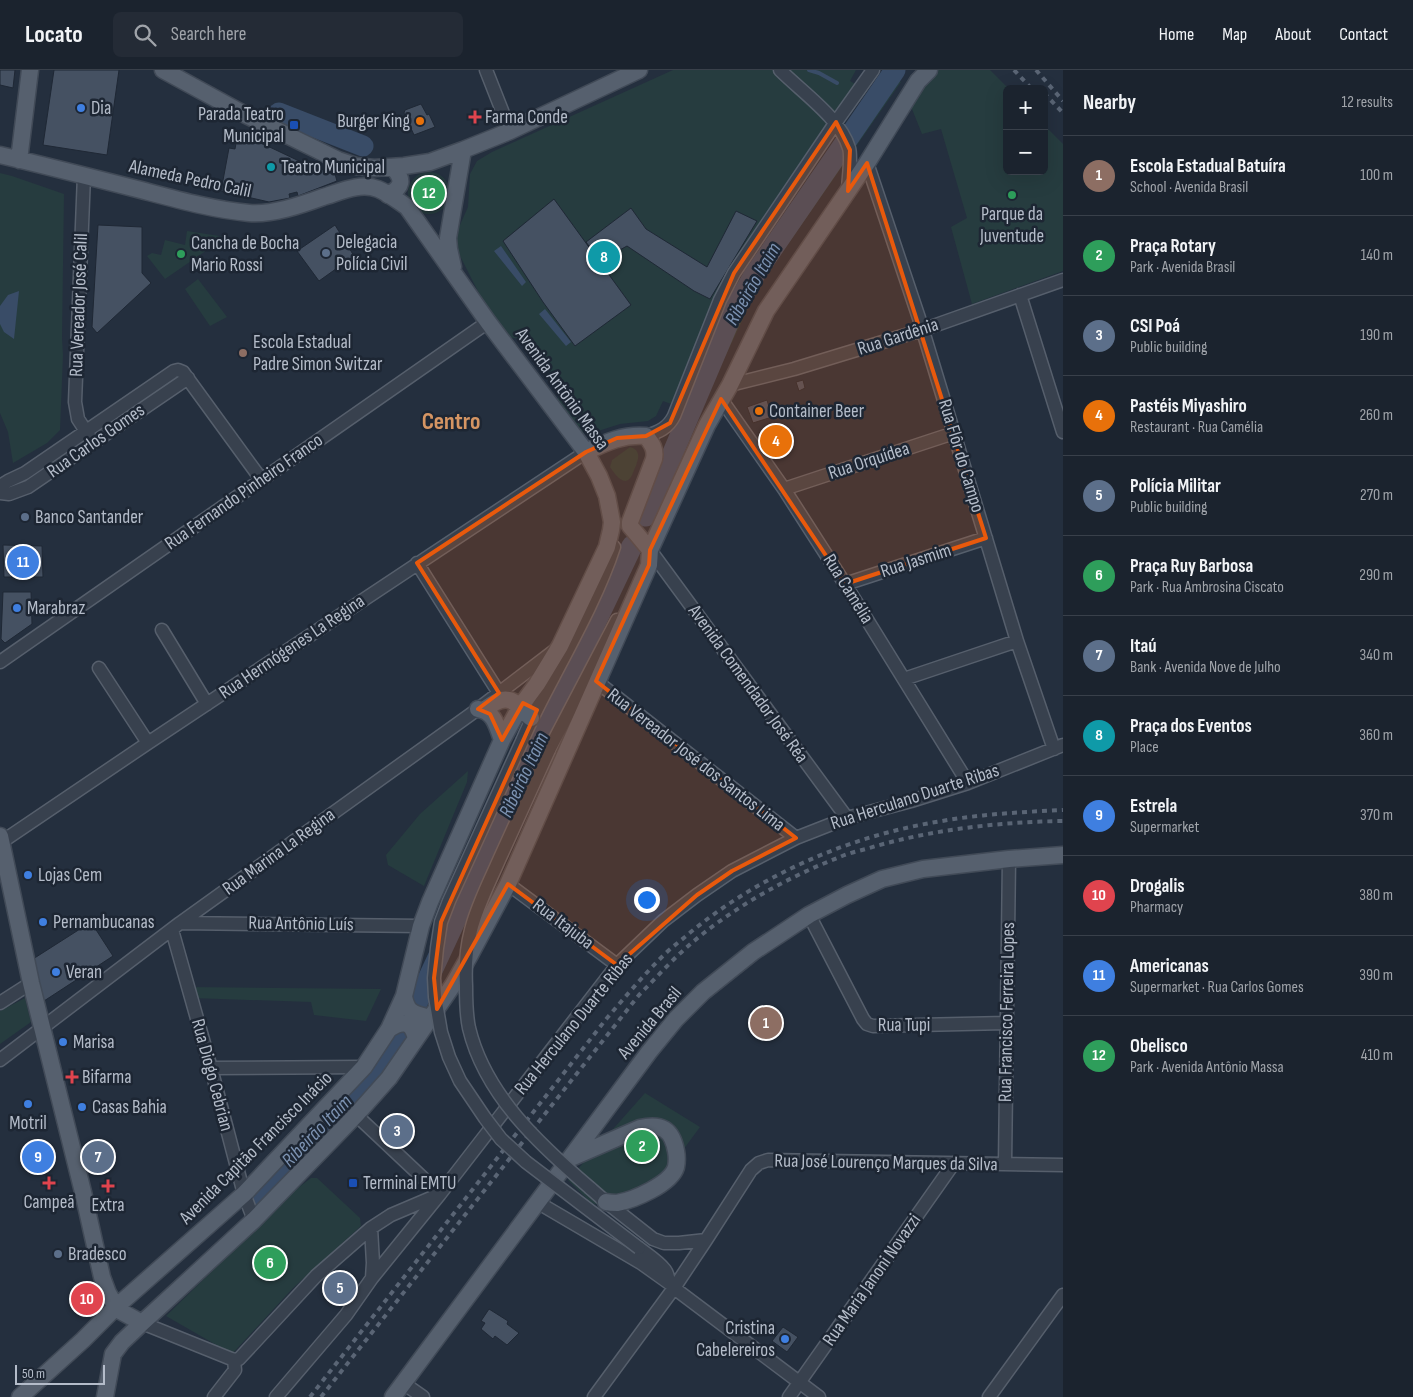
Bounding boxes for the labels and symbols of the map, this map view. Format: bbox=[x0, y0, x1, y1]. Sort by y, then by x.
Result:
place label: Dia bbox=[91, 97, 111, 120]
marker: Dia bbox=[75, 102, 87, 114]
place label: Parada Teatro Municipal bbox=[198, 103, 284, 148]
place label: Farma Conde bbox=[485, 106, 568, 129]
place label: Burger King bbox=[337, 110, 410, 133]
marker: Farma Conde bbox=[469, 111, 481, 123]
marker: Burger King bbox=[414, 115, 426, 127]
marker: Parada Teatro Municipal bbox=[288, 119, 300, 131]
street label: Alameda Pedro Calil bbox=[126, 155, 253, 203]
place label: Teatro Municipal bbox=[281, 156, 385, 179]
marker: Teatro Municipal bbox=[265, 161, 277, 173]
pin: 12 bbox=[413, 174, 445, 212]
marker: Parque da Juventude bbox=[1006, 189, 1018, 201]
place label: Parque da Juventude bbox=[979, 203, 1044, 248]
place label: Delegacia Polícia Civil bbox=[336, 231, 408, 276]
place label: Cancha de Bocha Mario Rossi bbox=[191, 232, 299, 277]
street label: Rua Vereador José Calil bbox=[65, 233, 93, 377]
pin: 8 bbox=[588, 238, 620, 276]
water label: Ribeirão Itaim bbox=[720, 238, 786, 329]
marker: Delegacia Polícia Civil bbox=[320, 247, 332, 259]
marker: Cancha de Bocha Mario Rossi bbox=[175, 248, 187, 260]
street label: Rua Gardênia bbox=[855, 313, 941, 361]
street label: Avenida Antônio Massa bbox=[510, 323, 614, 454]
place label: Escola Estadual Padre Simon Switzar bbox=[253, 331, 383, 376]
marker: Escola Estadual Padre Simon Switzar bbox=[237, 347, 249, 359]
street label: Rua Flôr do Campo bbox=[933, 397, 989, 515]
street label: Rua Carlos Gomes bbox=[43, 399, 149, 483]
place label: Container Beer bbox=[769, 400, 865, 423]
marker: Container Beer bbox=[753, 405, 765, 417]
district label: Centro bbox=[422, 407, 480, 436]
pin: 4 bbox=[760, 422, 792, 460]
street label: Rua Fernando Pinheiro Franco bbox=[161, 429, 327, 555]
street label: Rua Orquídea bbox=[826, 437, 912, 485]
place label: Banco Santander bbox=[35, 506, 144, 529]
marker: Banco Santander bbox=[19, 511, 31, 523]
street label: Rua Jasmim bbox=[878, 539, 954, 583]
pin: 11 bbox=[7, 543, 39, 581]
street label: Rua Camélia bbox=[818, 550, 878, 628]
street label: Rua Hermógenes La Regina bbox=[215, 590, 369, 704]
place label: Marabraz bbox=[27, 597, 85, 620]
street label: Avenida Comendador José Réa bbox=[682, 600, 813, 768]
marker: Marabraz bbox=[11, 602, 23, 614]
street label: Rua Vereador José dos Santos Lima bbox=[603, 683, 789, 837]
water label: Ribeirão Itaim bbox=[494, 728, 554, 821]
street label: Rua Herculano Duarte Ribas bbox=[828, 759, 1002, 835]
street label: Rua Marina La Regina bbox=[218, 804, 340, 900]
place label: Lojas Cem bbox=[38, 864, 102, 887]
marker: Lojas Cem bbox=[22, 869, 34, 881]
your location bbox=[634, 887, 660, 913]
street label: Rua Itajuba bbox=[528, 894, 598, 954]
place label: Pernambucanas bbox=[53, 911, 155, 934]
street label: Rua Antônio Luís bbox=[248, 912, 354, 936]
marker: Pernambucanas bbox=[37, 916, 49, 928]
street label: Rua Francisco Ferreira Lopes bbox=[994, 922, 1020, 1102]
street label: Rua Herculano Duarte Ribas bbox=[510, 948, 638, 1100]
place label: Veran bbox=[66, 961, 102, 984]
marker: Veran bbox=[50, 966, 62, 978]
street label: Avenida Brasil bbox=[612, 982, 687, 1065]
pin: 1 bbox=[750, 1004, 782, 1042]
street label: Rua Tupi bbox=[878, 1014, 930, 1037]
street label: Rua Diogo Cebrian bbox=[186, 1016, 238, 1134]
place label: Marisa bbox=[73, 1031, 115, 1054]
marker: Marisa bbox=[57, 1036, 69, 1048]
place label: Bifarma bbox=[82, 1066, 132, 1089]
street label: Avenida Capitão Francisco Inácio bbox=[174, 1067, 337, 1230]
marker: Bifarma bbox=[66, 1071, 78, 1083]
water label: Ribeirão Itaim bbox=[277, 1090, 358, 1172]
place label: Casas Bahia bbox=[92, 1096, 167, 1119]
marker: Motril bbox=[22, 1098, 34, 1110]
marker: Casas Bahia bbox=[76, 1101, 88, 1113]
place label: Motril bbox=[9, 1112, 47, 1135]
pin: 3 bbox=[381, 1112, 413, 1150]
pin: 2 bbox=[626, 1127, 658, 1165]
pin: 9 bbox=[22, 1138, 54, 1176]
pin: 7 bbox=[82, 1138, 114, 1176]
street label: Rua José Lourenço Marques da Silva bbox=[774, 1150, 998, 1176]
place label: Terminal EMTU bbox=[363, 1172, 457, 1195]
marker: Campeã bbox=[43, 1177, 55, 1189]
marker: Terminal EMTU bbox=[347, 1177, 359, 1189]
marker: Extra bbox=[102, 1180, 114, 1192]
place label: Campeã bbox=[23, 1191, 75, 1214]
place label: Extra bbox=[91, 1194, 125, 1217]
street label: Rua Maria Janoni Novazzi bbox=[818, 1210, 926, 1350]
place label: Bradesco bbox=[68, 1243, 127, 1266]
pin: 6 bbox=[254, 1244, 286, 1282]
marker: Bradesco bbox=[52, 1248, 64, 1260]
pin: 5 bbox=[324, 1269, 356, 1307]
pin: 10 bbox=[71, 1280, 103, 1318]
place label: Cristina Cabelereiros bbox=[696, 1317, 775, 1362]
marker: Cristina Cabelereiros bbox=[779, 1333, 791, 1345]
scale bar bbox=[15, 1362, 105, 1385]

